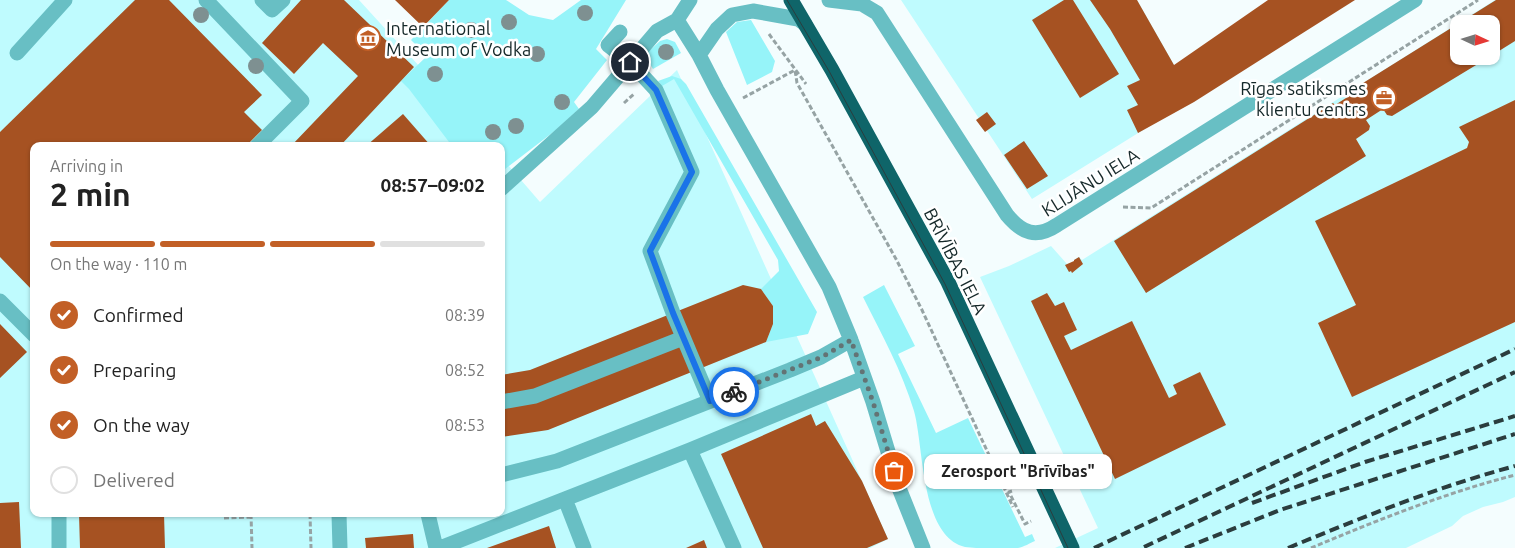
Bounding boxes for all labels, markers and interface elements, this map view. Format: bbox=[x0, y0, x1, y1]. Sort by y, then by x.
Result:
north arrow bbox=[1450, 15, 1500, 65]
map controls bbox=[1450, 15, 1500, 65]
place label: International Museum of Vodka bbox=[386, 18, 531, 59]
museum icon: International Museum of Vodka bbox=[355, 25, 381, 51]
pin bbox=[609, 41, 651, 83]
icon: home bbox=[616, 48, 644, 76]
place label: Rīgas satiksmes klientu centrs bbox=[1240, 78, 1366, 119]
office icon: Rīgas satiksmes klientu centrs bbox=[1371, 85, 1397, 111]
street label: KLIJĀNU IELA bbox=[1038, 144, 1142, 220]
text: Arriving in bbox=[50, 157, 123, 175]
text: 08:57–09:02 bbox=[380, 174, 485, 196]
text: 2 min bbox=[50, 176, 131, 212]
street label: BRĪVĪBAS IELA bbox=[921, 205, 991, 318]
text: On the way · 110 m bbox=[50, 255, 187, 273]
icon: check bbox=[50, 301, 78, 329]
text: Confirmed bbox=[93, 304, 184, 326]
text: 08:39 bbox=[445, 306, 485, 324]
icon: check bbox=[50, 356, 78, 384]
text: Preparing bbox=[93, 359, 177, 381]
text: 08:52 bbox=[445, 361, 485, 379]
courier bbox=[709, 367, 759, 417]
icon: bike bbox=[720, 378, 748, 406]
icon: check bbox=[50, 411, 78, 439]
text: On the way bbox=[93, 414, 190, 436]
text: 08:53 bbox=[445, 416, 485, 434]
pin bbox=[873, 450, 915, 492]
callout: Zerosport "Brīvības" bbox=[924, 454, 1112, 488]
icon: bag bbox=[880, 457, 908, 485]
text: Zerosport "Brīvības" bbox=[941, 462, 1095, 480]
text: Delivered bbox=[93, 469, 175, 491]

